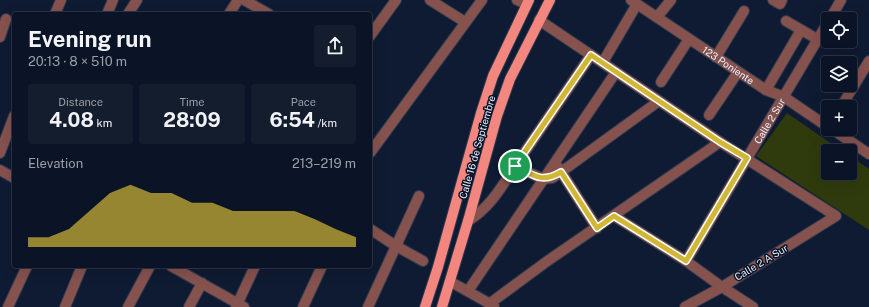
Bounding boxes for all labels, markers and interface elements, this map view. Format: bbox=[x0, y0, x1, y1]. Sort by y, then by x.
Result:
map controls bbox=[821, 12, 857, 180]
button: locate bbox=[821, 12, 857, 48]
button: share bbox=[314, 25, 356, 67]
text: Evening run bbox=[28, 26, 152, 52]
street label: 123 Poniente bbox=[700, 43, 757, 87]
text: 20:13 · 8 × 510 m bbox=[28, 54, 127, 69]
button: layers bbox=[821, 56, 857, 92]
street label: Calle 16 de Septiembre bbox=[457, 94, 498, 200]
text: Distance bbox=[58, 96, 103, 108]
text: Time bbox=[179, 96, 205, 108]
text: Pace bbox=[291, 96, 316, 108]
street label: Calle 2 Sur bbox=[751, 96, 787, 146]
button: + bbox=[821, 100, 857, 136]
text: 4.08 bbox=[49, 108, 94, 132]
text: 28:09 bbox=[163, 108, 221, 132]
text: 6:54 bbox=[270, 108, 315, 132]
text: km bbox=[94, 117, 112, 129]
text: /km bbox=[315, 117, 337, 129]
button: − bbox=[821, 144, 857, 180]
pin bbox=[498, 149, 532, 183]
icon: arrive bbox=[504, 155, 526, 177]
text: Elevation bbox=[28, 156, 83, 171]
text: 213–219 m bbox=[292, 156, 356, 171]
street label: Calle 2 A Sur bbox=[732, 241, 790, 283]

